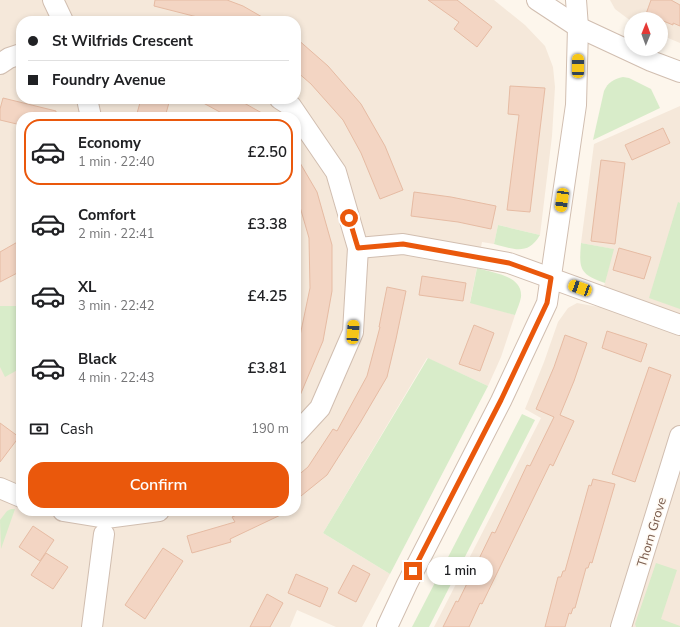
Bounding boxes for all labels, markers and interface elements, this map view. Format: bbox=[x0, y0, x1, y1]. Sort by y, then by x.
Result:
north arrow bbox=[624, 12, 668, 56]
map controls bbox=[624, 12, 668, 56]
text: St Wilfrids Crescent bbox=[52, 31, 193, 51]
car bbox=[572, 54, 584, 78]
text: Foundry Avenue bbox=[52, 70, 166, 90]
text: Economy bbox=[78, 133, 141, 153]
icon: car bbox=[30, 134, 66, 170]
text: £2.50 bbox=[247, 142, 287, 162]
text: 1 min · 22:40 bbox=[78, 153, 154, 171]
car bbox=[554, 187, 570, 213]
text: Comfort bbox=[78, 205, 135, 225]
icon: car bbox=[30, 206, 66, 242]
route start bbox=[340, 209, 358, 227]
text: £3.38 bbox=[247, 214, 287, 234]
text: 2 min · 22:41 bbox=[78, 225, 154, 243]
text: XL bbox=[78, 277, 97, 297]
icon: car bbox=[30, 278, 66, 314]
car bbox=[567, 278, 593, 298]
text: £4.25 bbox=[247, 286, 287, 306]
text: 3 min · 22:42 bbox=[78, 297, 154, 315]
car bbox=[346, 320, 360, 344]
text: Black bbox=[78, 349, 116, 369]
icon: car bbox=[30, 350, 66, 386]
text: £3.81 bbox=[247, 358, 287, 378]
text: 4 min · 22:43 bbox=[78, 369, 154, 387]
icon: cash bbox=[28, 418, 50, 440]
text: Cash bbox=[60, 419, 94, 439]
text: 190 m bbox=[251, 420, 289, 438]
button: Confirm bbox=[28, 462, 289, 508]
street label: Thorn Grove bbox=[633, 495, 671, 570]
callout: 1 min bbox=[427, 557, 493, 585]
route end bbox=[404, 562, 422, 580]
text: 1 min bbox=[443, 562, 477, 580]

